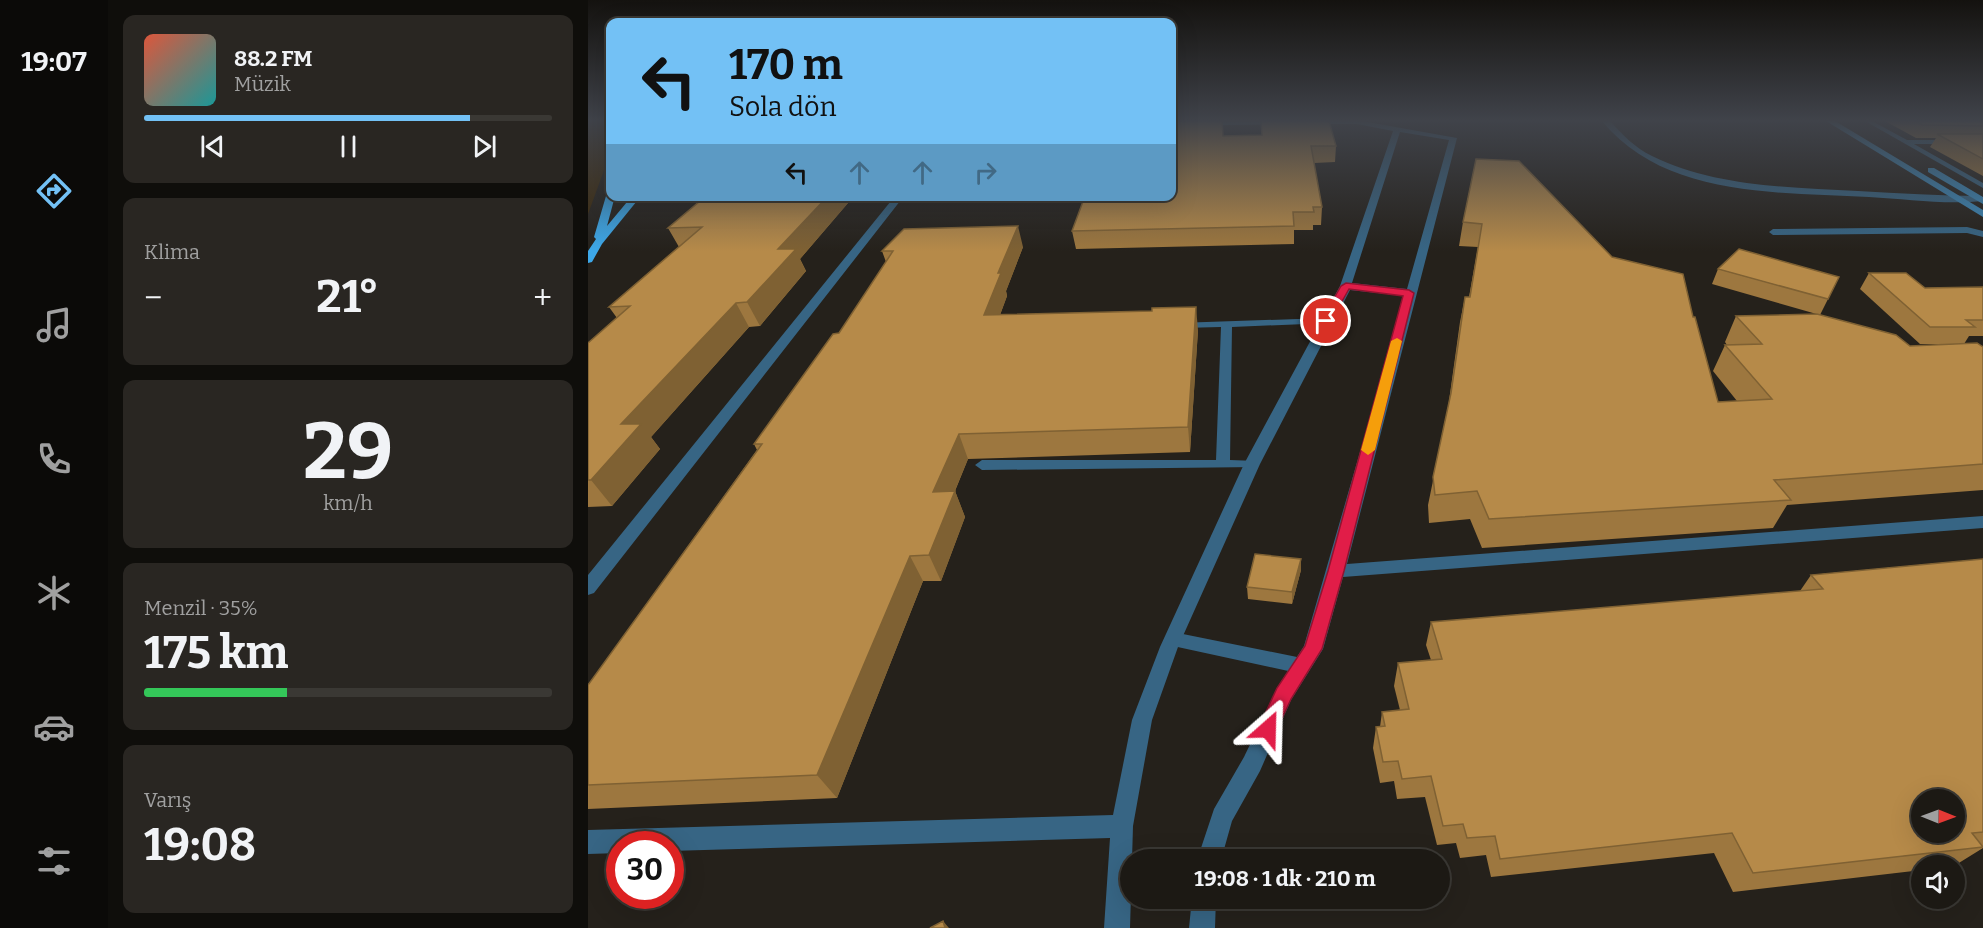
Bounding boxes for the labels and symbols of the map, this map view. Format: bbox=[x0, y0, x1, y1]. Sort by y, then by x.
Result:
pin bbox=[1300, 295, 1351, 346]
position arrow bbox=[1236, 697, 1300, 761]
north arrow bbox=[1911, 789, 1965, 843]
speed limit sign: 30 bbox=[606, 831, 684, 909]

